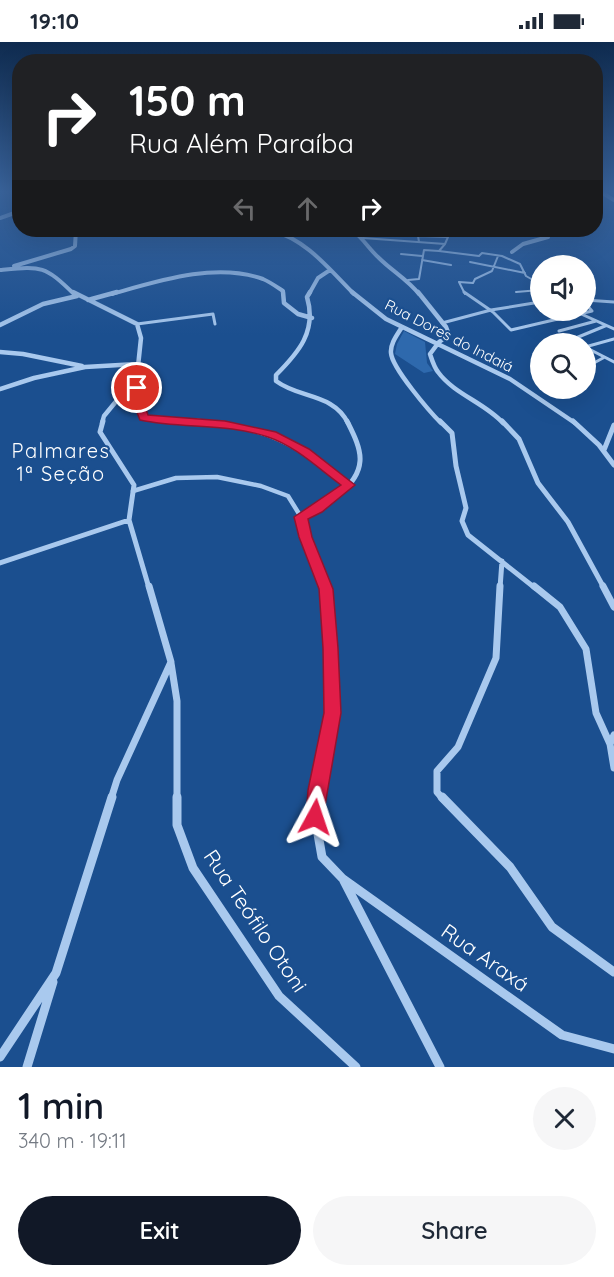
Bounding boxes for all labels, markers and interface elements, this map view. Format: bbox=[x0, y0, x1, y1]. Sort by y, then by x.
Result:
text: 19:10 bbox=[30, 7, 79, 35]
text: 150 m bbox=[129, 74, 246, 127]
icon: right bbox=[30, 78, 108, 156]
text: Rua Além Paraíba bbox=[129, 126, 354, 160]
icon: left bbox=[228, 192, 261, 225]
icon: ahead bbox=[291, 192, 324, 225]
icon: right bbox=[354, 192, 387, 225]
map controls bbox=[530, 255, 596, 399]
button: sound bbox=[530, 255, 596, 321]
street label: Rua Dores do Indaiá bbox=[382, 295, 517, 376]
button: search bbox=[530, 333, 596, 399]
pin bbox=[111, 362, 162, 413]
icon: arrive bbox=[120, 371, 153, 404]
district label: Palmares 1ª Seção bbox=[12, 438, 110, 486]
position arrow bbox=[283, 785, 347, 849]
street label: Rua Teófilo Otoni bbox=[199, 844, 313, 997]
street label: Rua Araxá bbox=[437, 917, 535, 997]
text: 1 min bbox=[18, 1083, 104, 1128]
button: close bbox=[533, 1087, 596, 1150]
text: 340 m · 19:11 bbox=[18, 1128, 127, 1153]
button: Exit bbox=[18, 1196, 301, 1265]
button: Share bbox=[313, 1196, 596, 1265]

